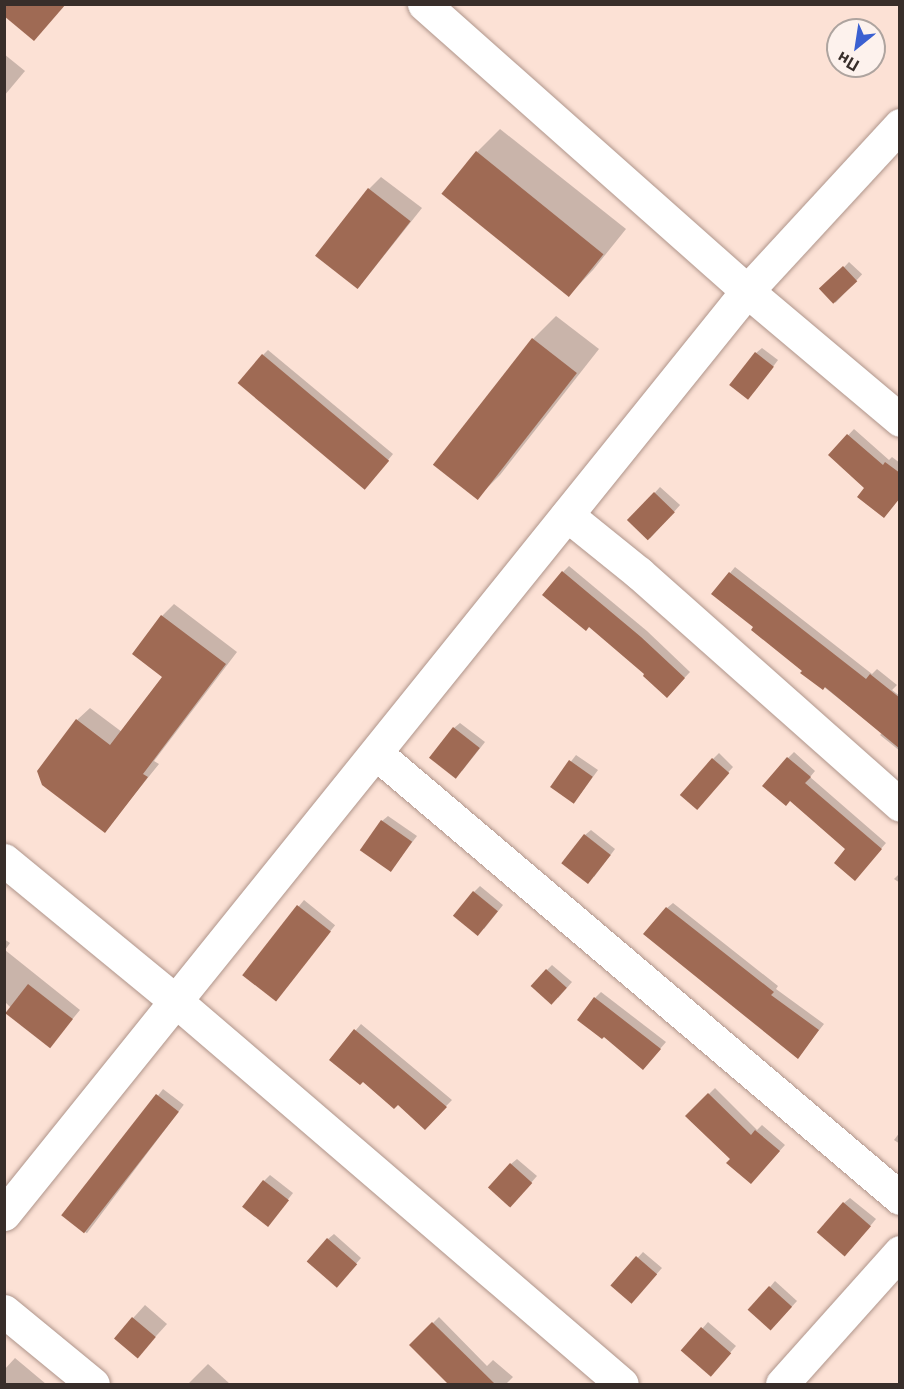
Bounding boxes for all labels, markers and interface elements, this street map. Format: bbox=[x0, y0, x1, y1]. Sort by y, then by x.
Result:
north arrow bbox=[826, 18, 886, 78]
text: Пн bbox=[833, 47, 863, 77]

